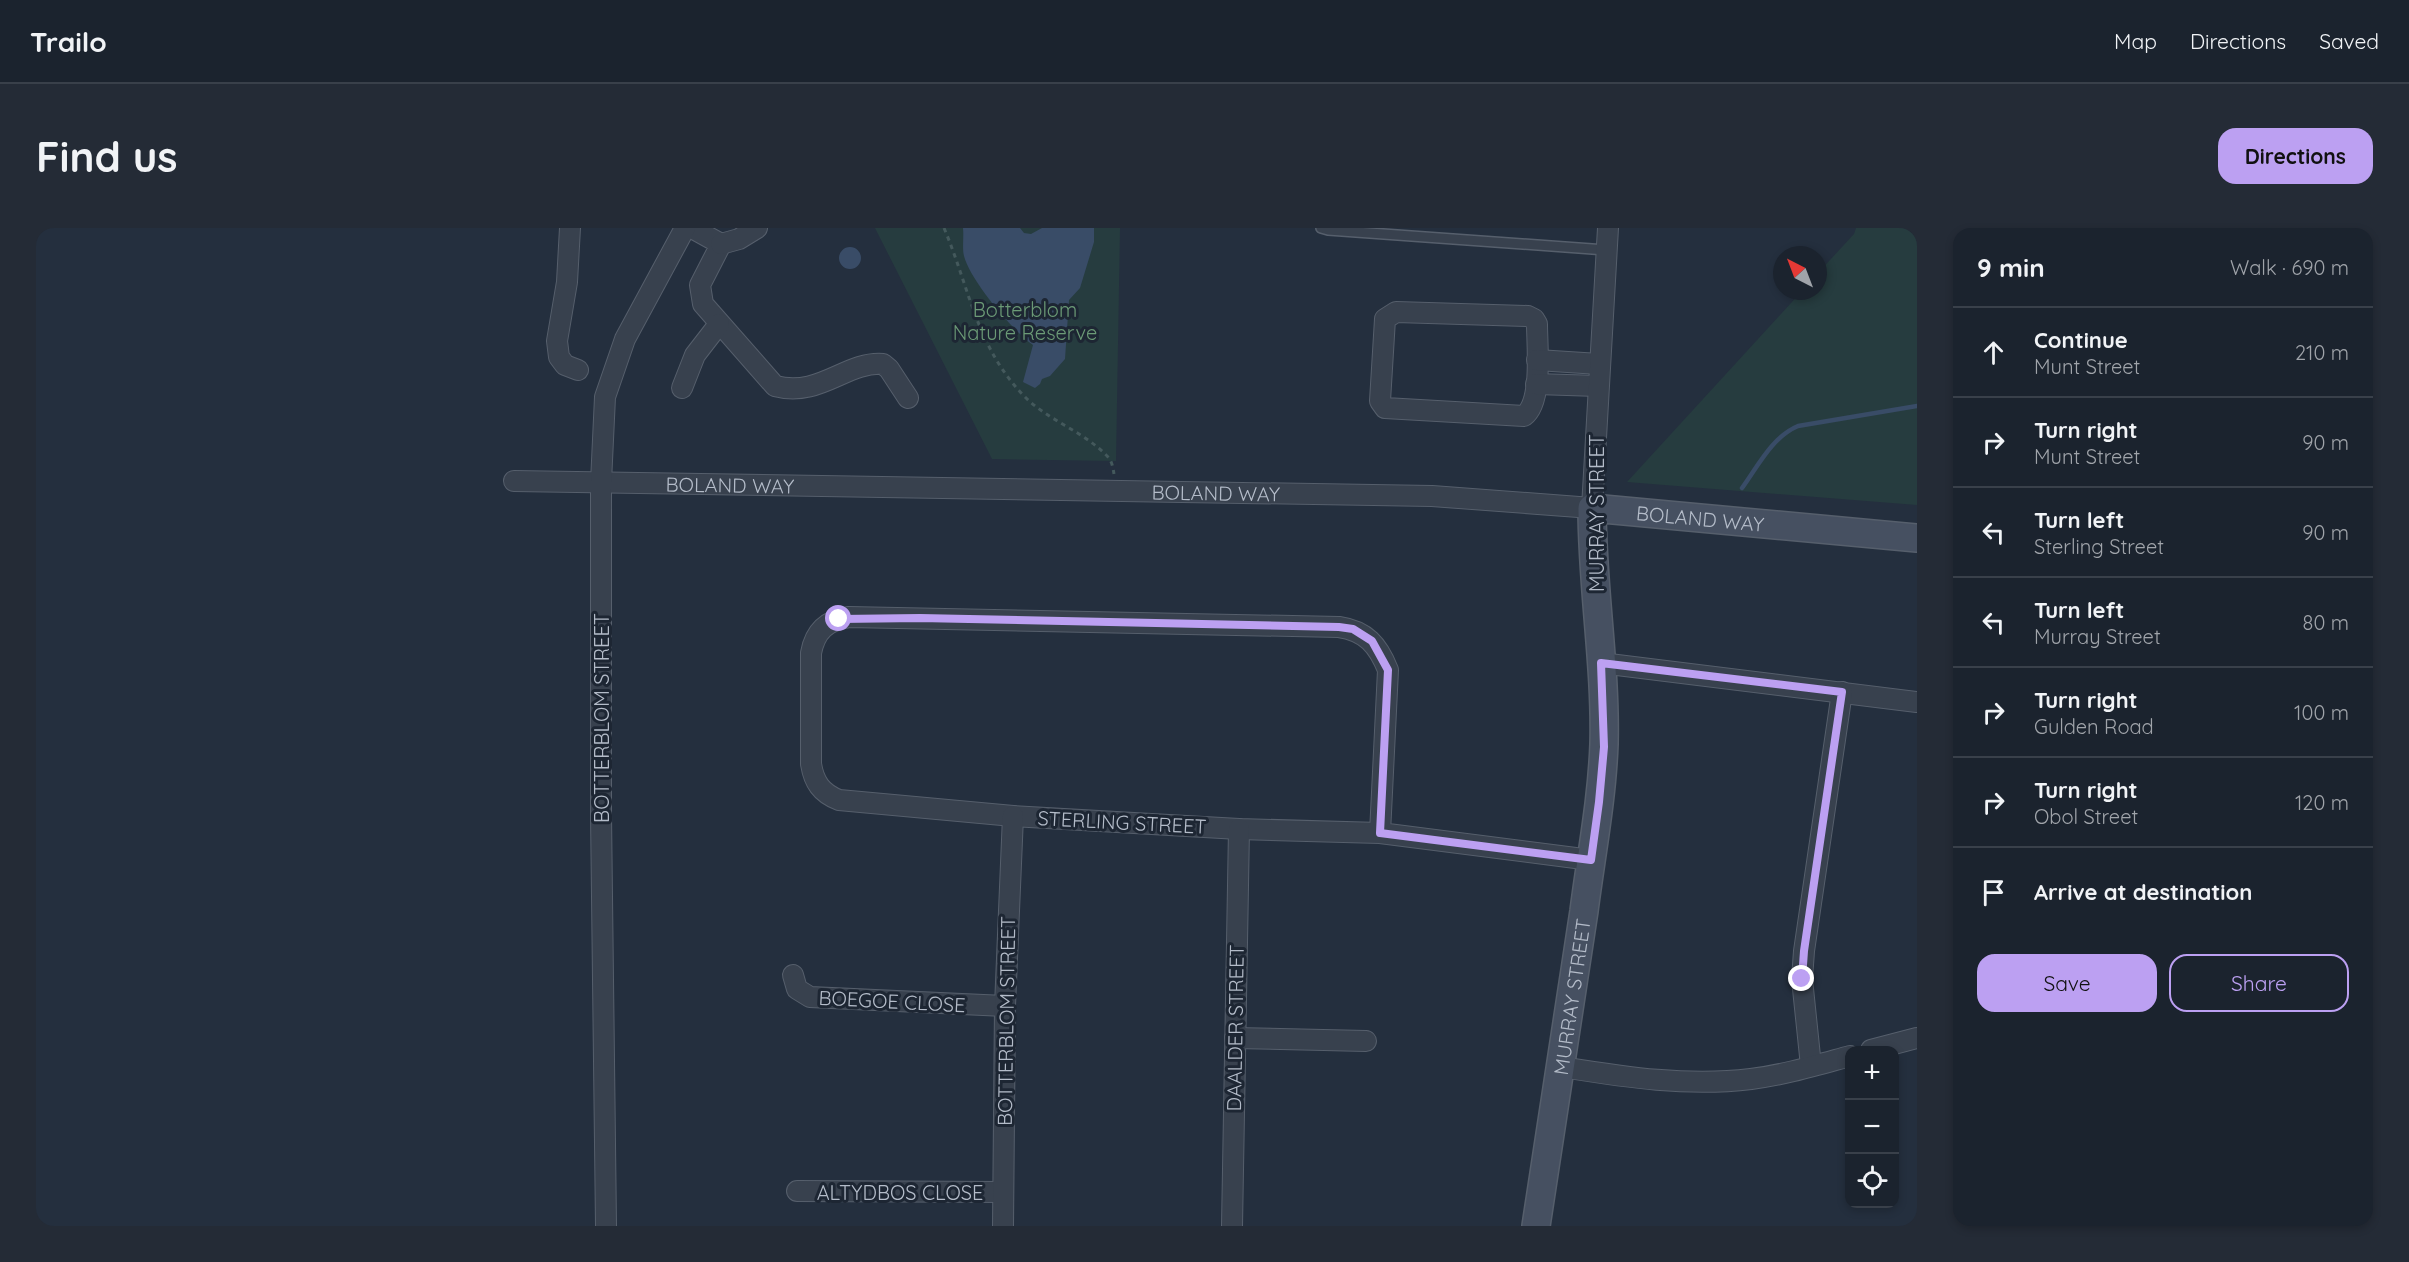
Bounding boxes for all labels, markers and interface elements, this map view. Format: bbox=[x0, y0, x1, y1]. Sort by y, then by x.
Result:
text: Trailo bbox=[30, 24, 107, 59]
text: Map bbox=[2114, 28, 2157, 54]
text: Directions bbox=[2190, 28, 2286, 54]
text: Saved bbox=[2319, 28, 2379, 54]
button: Directions bbox=[2218, 128, 2373, 184]
text: Find us bbox=[36, 130, 178, 183]
north arrow bbox=[1773, 246, 1827, 300]
text: 9 min bbox=[1977, 251, 2045, 284]
text: Walk · 690 m bbox=[2230, 255, 2349, 280]
park label: Botterblom Nature Reserve bbox=[953, 297, 1097, 345]
text: Continue bbox=[2034, 326, 2128, 354]
icon: ahead bbox=[1977, 336, 2010, 369]
text: 210 m bbox=[2295, 340, 2349, 365]
text: Munt Street bbox=[2034, 354, 2140, 379]
text: Turn right bbox=[2034, 416, 2138, 444]
icon: right bbox=[1977, 426, 2010, 459]
text: 90 m bbox=[2302, 430, 2349, 455]
street label: MURRAY STREET bbox=[1584, 434, 1609, 592]
text: Munt Street bbox=[2034, 444, 2140, 469]
street label: BOLAND WAY bbox=[666, 471, 794, 498]
street label: BOLAND WAY bbox=[1151, 479, 1280, 506]
street label: BOLAND WAY bbox=[1635, 500, 1765, 536]
text: Turn left bbox=[2034, 506, 2124, 534]
icon: left bbox=[1977, 516, 2010, 549]
text: 90 m bbox=[2302, 520, 2349, 545]
text: Sterling Street bbox=[2034, 534, 2164, 559]
text: Turn left bbox=[2034, 596, 2124, 624]
route start bbox=[825, 605, 851, 631]
icon: left bbox=[1977, 606, 2010, 639]
text: 80 m bbox=[2303, 610, 2349, 635]
street label: BOTTERBLOM STREET bbox=[589, 613, 614, 823]
text: Murray Street bbox=[2034, 624, 2161, 649]
text: Turn right bbox=[2034, 686, 2138, 714]
icon: right bbox=[1977, 696, 2010, 729]
text: 100 m bbox=[2294, 700, 2349, 725]
text: Gulden Road bbox=[2034, 714, 2154, 739]
text: Turn right bbox=[2034, 776, 2138, 804]
icon: right bbox=[1977, 786, 2010, 819]
text: 120 m bbox=[2295, 790, 2349, 815]
text: Obol Street bbox=[2034, 804, 2138, 829]
street label: STERLING STREET bbox=[1037, 805, 1207, 839]
icon: arrive bbox=[1977, 876, 2010, 909]
text: Arrive at destination bbox=[2034, 878, 2252, 906]
street label: BOTTERBLOM STREET bbox=[992, 916, 1020, 1126]
street label: MURRAY STREET bbox=[1547, 917, 1595, 1077]
street label: DAALDER STREET bbox=[1221, 944, 1249, 1112]
button: Save bbox=[1977, 954, 2157, 1012]
button: Share bbox=[2169, 954, 2349, 1012]
route end bbox=[1788, 965, 1814, 991]
street label: BOEGOE CLOSE bbox=[818, 985, 966, 1017]
map controls bbox=[1845, 1046, 1899, 1208]
button: + bbox=[1845, 1046, 1899, 1100]
button: − bbox=[1845, 1100, 1899, 1154]
button: locate bbox=[1845, 1154, 1899, 1208]
street label: ALTYDBOS CLOSE bbox=[817, 1180, 983, 1205]

